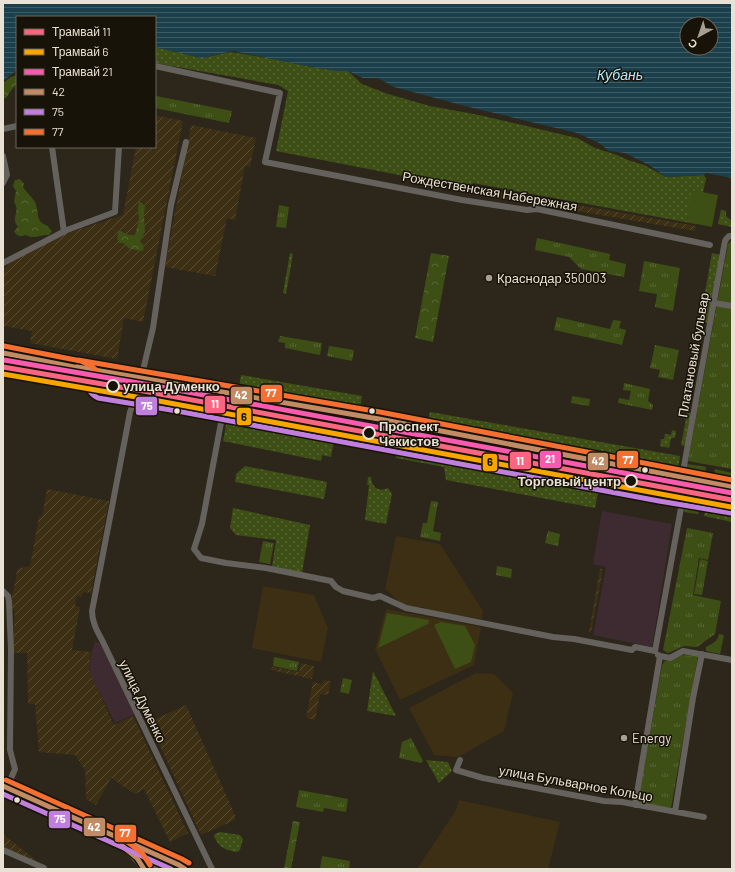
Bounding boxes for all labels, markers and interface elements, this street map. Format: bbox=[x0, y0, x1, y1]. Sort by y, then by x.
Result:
legend bbox=[16, 16, 156, 148]
north arrow bbox=[679, 16, 719, 56]
text: Трамвай 11 bbox=[52, 24, 111, 39]
text: С bbox=[685, 36, 699, 52]
text: Трамвай 6 bbox=[52, 44, 108, 59]
text: Трамвай 21 bbox=[52, 64, 113, 79]
water label: Кубань bbox=[597, 66, 643, 83]
text: 42 bbox=[52, 84, 65, 98]
text: 75 bbox=[52, 104, 64, 118]
text: 77 bbox=[52, 124, 64, 138]
street label: Рождественская Набережная bbox=[401, 168, 579, 214]
place label: Краснодар 350003 bbox=[497, 270, 606, 286]
marker: Краснодар 350003 bbox=[484, 273, 494, 283]
street label: Платановый бульвар bbox=[674, 291, 712, 419]
place label: улица Думенко bbox=[123, 378, 220, 394]
marker: улица Думенко bbox=[106, 379, 120, 393]
line badge: 77 bbox=[260, 384, 283, 403]
line badge: 42 bbox=[230, 386, 253, 405]
text: 77 bbox=[266, 386, 277, 399]
text: 42 bbox=[235, 388, 247, 401]
line badge: 11 bbox=[204, 395, 226, 414]
line badge: 75 bbox=[135, 396, 158, 416]
text: 11 bbox=[211, 397, 219, 410]
text: 75 bbox=[141, 399, 153, 412]
unlabelled marker bbox=[172, 406, 182, 416]
unlabelled marker bbox=[367, 406, 377, 416]
line badge: 6 bbox=[236, 407, 252, 426]
text: 6 bbox=[241, 410, 247, 423]
place label: Проспект Чекистов bbox=[379, 418, 439, 449]
marker: Проспект Чекистов bbox=[362, 426, 376, 440]
line badge: 21 bbox=[539, 450, 562, 469]
line badge: 77 bbox=[616, 450, 639, 469]
line badge: 11 bbox=[509, 451, 532, 470]
text: 21 bbox=[545, 452, 555, 465]
line badge: 42 bbox=[587, 452, 609, 471]
line badge: 6 bbox=[482, 453, 498, 472]
text: 77 bbox=[623, 453, 634, 466]
text: 11 bbox=[516, 454, 524, 467]
text: 42 bbox=[592, 454, 604, 467]
text: 6 bbox=[487, 455, 493, 468]
unlabelled marker bbox=[640, 465, 650, 475]
place label: Торговый центр bbox=[518, 473, 621, 489]
marker: Торговый центр bbox=[624, 474, 638, 488]
street label: улица Думенко bbox=[116, 657, 170, 745]
place label: Energy bbox=[632, 730, 671, 746]
marker: Energy bbox=[619, 733, 629, 743]
street label: улица Бульварное Кольцо bbox=[498, 762, 654, 804]
unlabelled marker bbox=[12, 795, 22, 805]
line badge: 75 bbox=[48, 810, 71, 829]
text: 75 bbox=[54, 812, 66, 825]
line badge: 42 bbox=[83, 817, 106, 837]
text: 42 bbox=[88, 820, 100, 833]
line badge: 77 bbox=[114, 824, 137, 843]
text: 77 bbox=[120, 826, 131, 839]

